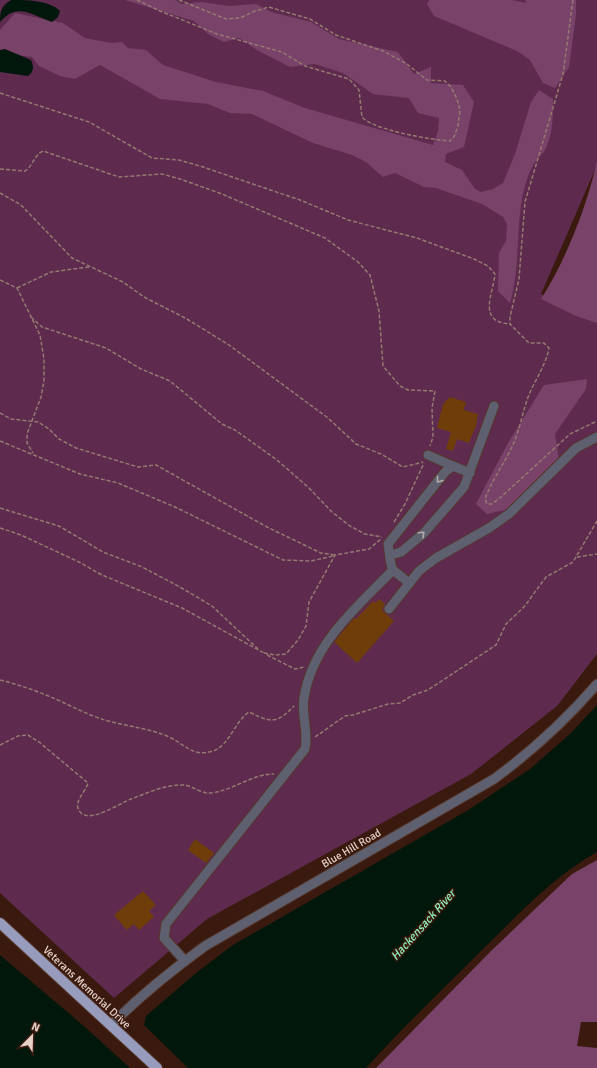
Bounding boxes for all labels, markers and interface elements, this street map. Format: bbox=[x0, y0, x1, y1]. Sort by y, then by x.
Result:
one-way arrow bbox=[437, 475, 444, 482]
one-way arrow bbox=[418, 532, 425, 539]
street label: Blue Hill Road bbox=[319, 826, 383, 871]
water label: Hackensack River bbox=[388, 886, 460, 964]
street label: Veterans Memorial Drive bbox=[40, 943, 133, 1031]
north arrow bbox=[12, 1016, 52, 1056]
text: N bbox=[30, 1020, 42, 1035]

